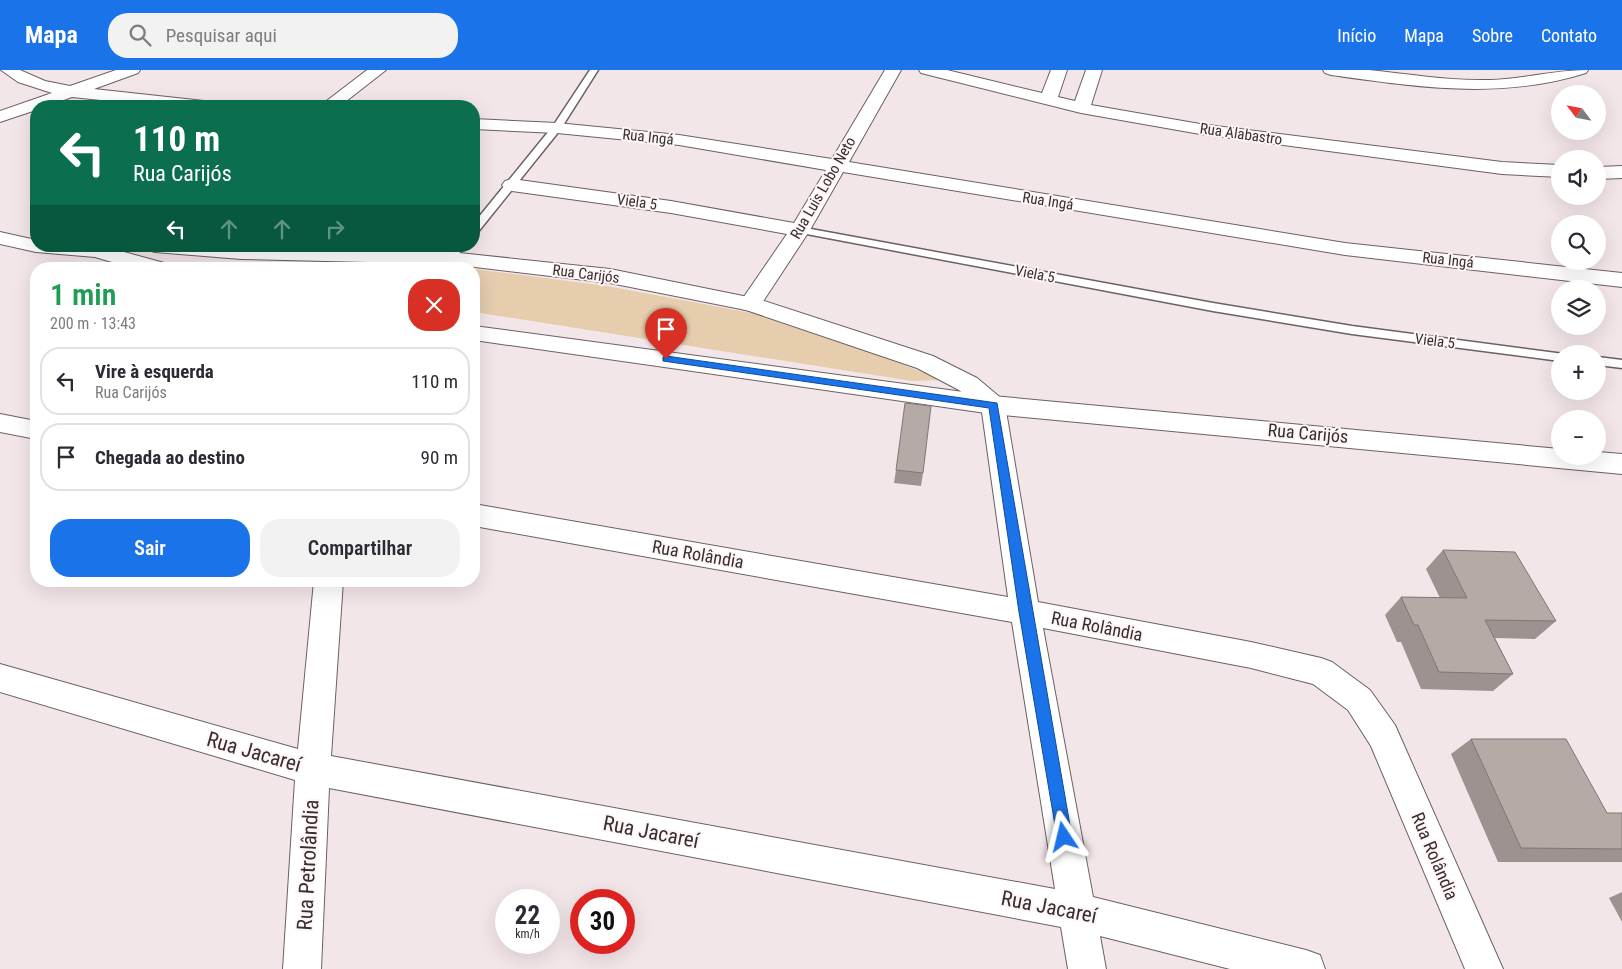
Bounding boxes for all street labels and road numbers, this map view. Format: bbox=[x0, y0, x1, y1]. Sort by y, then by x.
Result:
street label: Rua Alabastro bbox=[1199, 119, 1283, 149]
street label: Rua Ingá bbox=[621, 125, 675, 149]
street label: Rua Luis Lobo Neto bbox=[787, 134, 859, 242]
street label: Rua Ingá bbox=[1021, 188, 1075, 214]
street label: Viela 5 bbox=[616, 190, 658, 214]
street label: Rua Ingá bbox=[1421, 248, 1475, 272]
street label: Rua Carijós bbox=[552, 261, 621, 287]
street label: Viela 5 bbox=[1013, 261, 1057, 287]
street label: Viela 5 bbox=[1414, 330, 1456, 352]
street label: Rua Carijós bbox=[1267, 419, 1349, 447]
street label: Rua Rolândia bbox=[650, 536, 746, 572]
street label: Rua Rolândia bbox=[1049, 607, 1145, 645]
street label: Rua Jacareí bbox=[204, 727, 305, 777]
street label: Rua Petrolândia bbox=[293, 799, 323, 931]
street label: Rua Rolândia bbox=[1407, 809, 1463, 903]
street label: Rua Jacareí bbox=[601, 811, 702, 853]
street label: Rua Jacareí bbox=[999, 886, 1100, 928]

